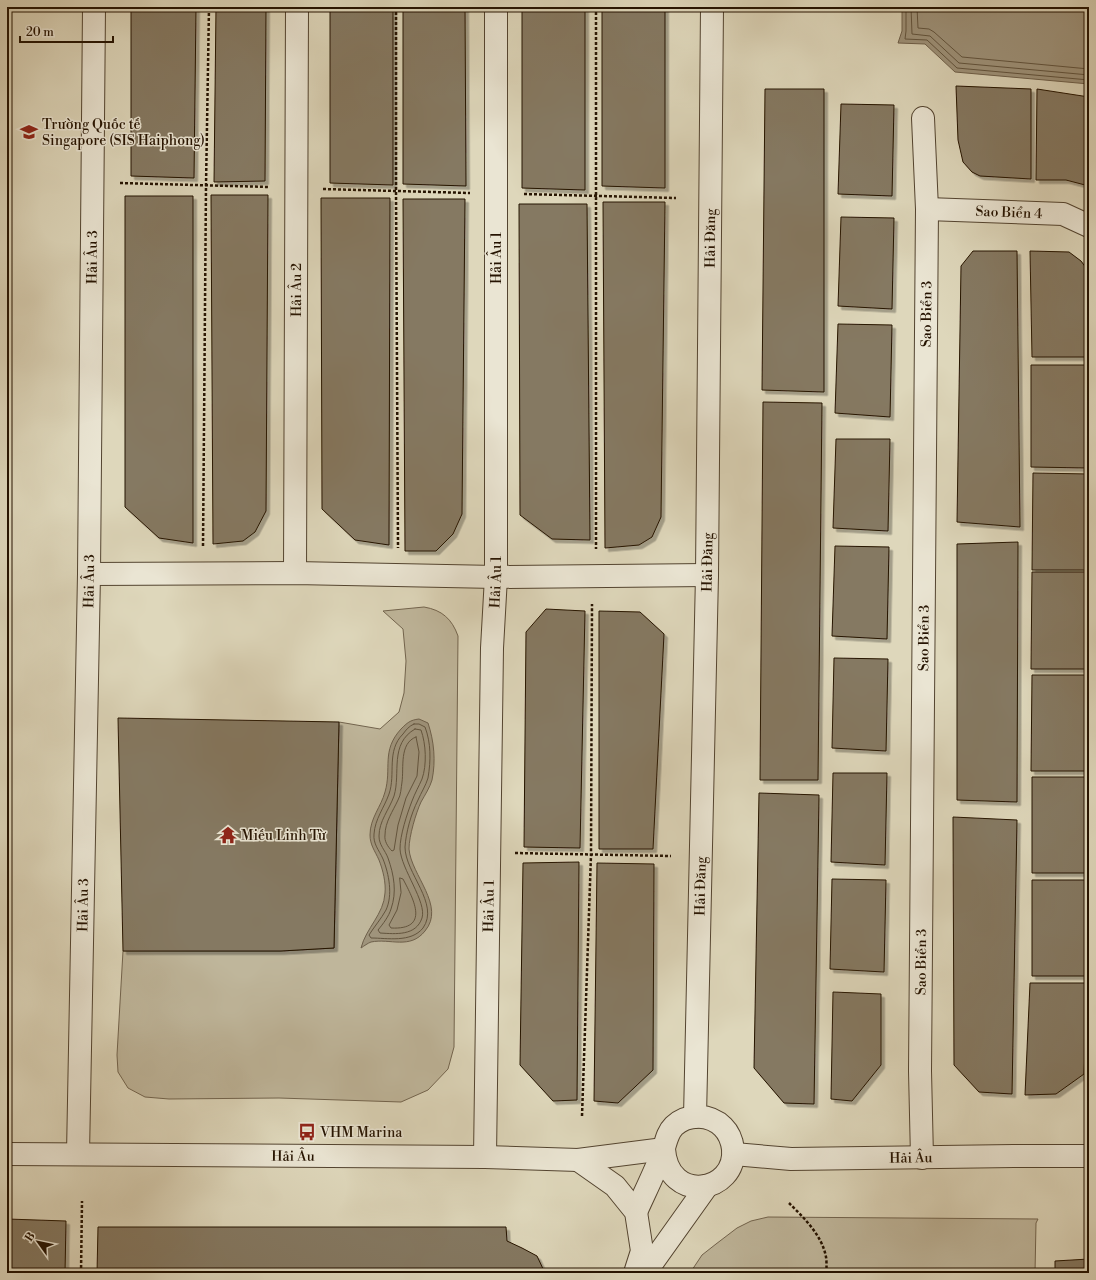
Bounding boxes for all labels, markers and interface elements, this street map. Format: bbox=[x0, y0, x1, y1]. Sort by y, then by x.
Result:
scale bar bbox=[20, 18, 113, 44]
text: 20 m bbox=[26, 25, 54, 40]
place label: Trường Quốc tế Singapore (SIS Haiphong) bbox=[42, 116, 205, 150]
school or university icon: Trường Quốc tế Singapore (SIS Haiphong) bbox=[19, 122, 39, 142]
street label: Sao Biển 4 bbox=[975, 203, 1043, 223]
street label: Hải Đăng bbox=[702, 208, 720, 268]
street label: Hải Âu 3 bbox=[82, 230, 102, 284]
street label: Hải Âu 1 bbox=[486, 232, 506, 284]
street label: Hải Âu 2 bbox=[286, 263, 306, 317]
street label: Sao Biển 3 bbox=[918, 280, 936, 347]
street label: Hải Đăng bbox=[699, 532, 717, 592]
street label: Hải Âu 3 bbox=[79, 554, 99, 608]
street label: Hải Âu 1 bbox=[486, 556, 506, 609]
street label: Sao Biển 3 bbox=[915, 604, 934, 671]
temple icon: Miếu Linh Từ bbox=[218, 825, 238, 845]
place label: Miếu Linh Từ bbox=[241, 827, 327, 845]
street label: Hải Đăng bbox=[691, 855, 711, 916]
street label: Hải Âu 3 bbox=[73, 878, 93, 932]
street label: Hải Âu 1 bbox=[478, 880, 499, 932]
street label: Sao Biển 3 bbox=[913, 928, 931, 995]
bus stop icon: VHM Marina bbox=[297, 1122, 317, 1142]
place label: VHM Marina bbox=[319, 1124, 403, 1142]
street label: Hải Âu bbox=[271, 1146, 315, 1166]
street label: Hải Âu bbox=[889, 1147, 933, 1168]
north arrow bbox=[18, 1222, 58, 1262]
text: B bbox=[22, 1230, 39, 1244]

